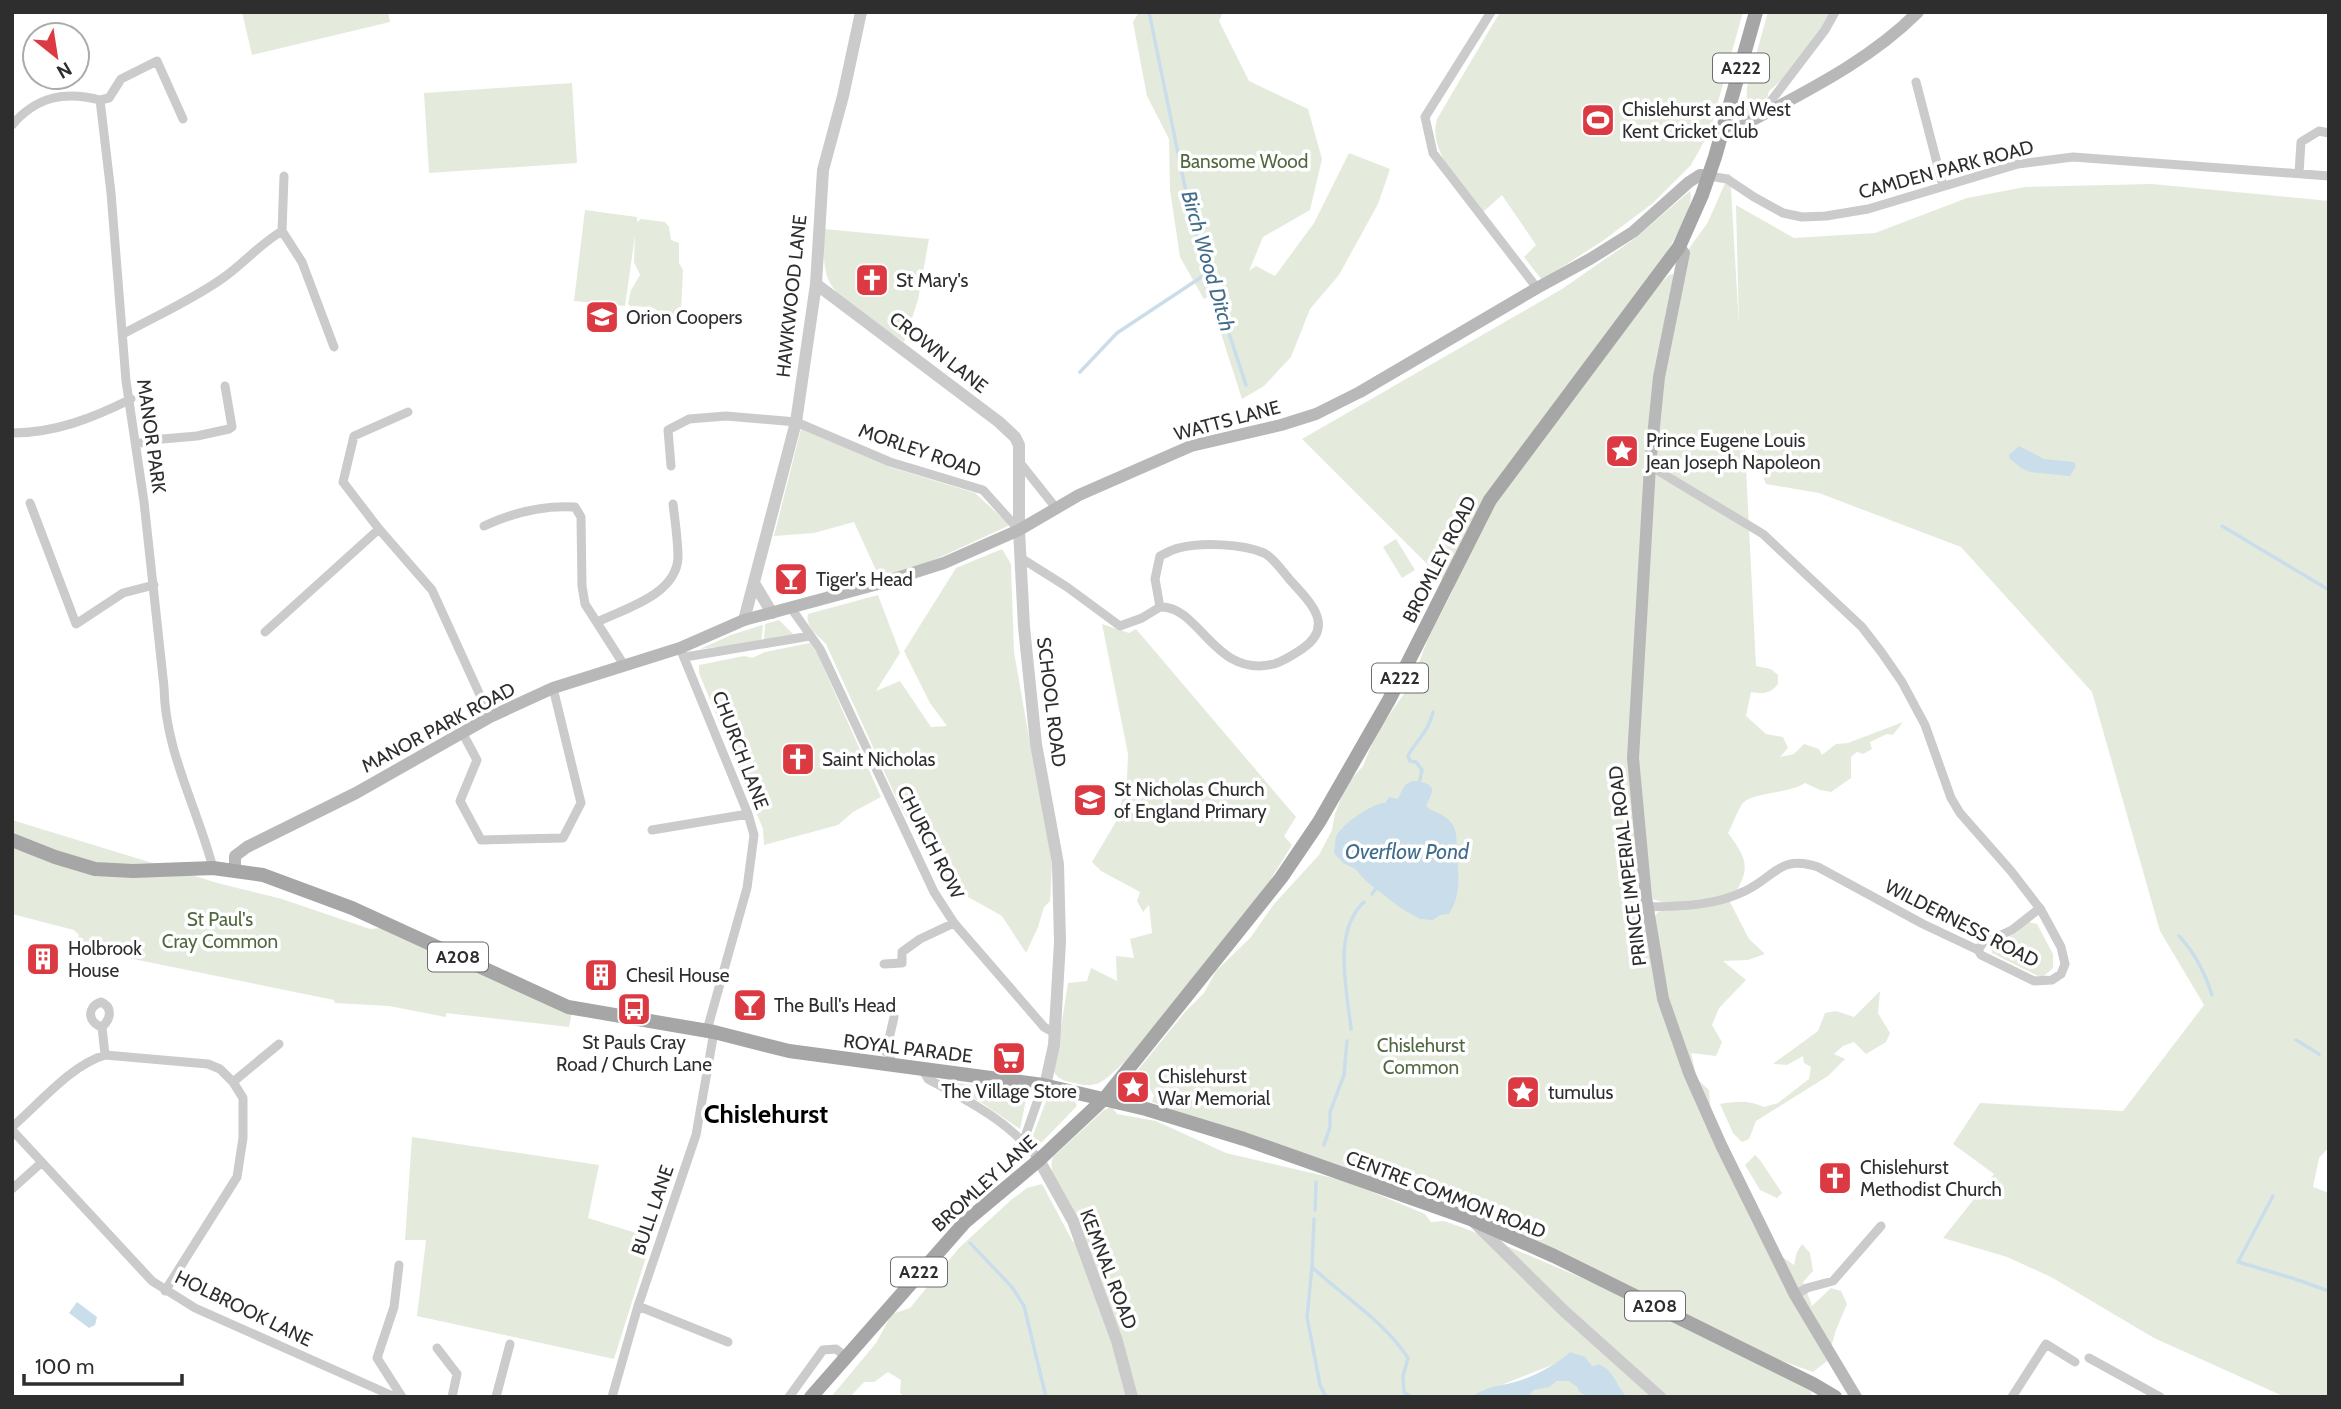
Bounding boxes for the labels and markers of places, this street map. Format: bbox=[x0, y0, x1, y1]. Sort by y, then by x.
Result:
place label: Chislehurst and West Kent Cricket Club bbox=[1622, 98, 1791, 143]
sports icon: Chislehurst and West Kent Cricket Club bbox=[1579, 101, 1617, 139]
church icon: St Mary's bbox=[853, 261, 891, 299]
place label: St Mary's bbox=[896, 269, 969, 292]
school or university icon: Orion Coopers bbox=[583, 298, 621, 336]
place label: Orion Coopers bbox=[626, 306, 743, 329]
place label: Prince Eugene Louis Jean Joseph Napoleon bbox=[1645, 429, 1821, 474]
place icon: Prince Eugene Louis Jean Joseph Napoleon bbox=[1603, 432, 1641, 470]
bar icon: Tiger's Head bbox=[772, 560, 810, 598]
place label: Tiger's Head bbox=[816, 568, 913, 591]
church icon: Saint Nicholas bbox=[779, 740, 817, 778]
place label: Saint Nicholas bbox=[822, 748, 936, 771]
place label: St Nicholas Church of England Primary bbox=[1114, 778, 1267, 823]
school or university icon: St Nicholas Church of England Primary bbox=[1071, 781, 1109, 819]
place label: Holbrook House bbox=[68, 937, 142, 982]
building icon: Holbrook House bbox=[24, 940, 62, 978]
building icon: Chesil House bbox=[582, 956, 620, 994]
place label: Chesil House bbox=[626, 964, 730, 987]
bar icon: The Bull's Head bbox=[731, 986, 769, 1024]
bus stop icon: St Pauls Cray Road / Church Lane bbox=[615, 990, 653, 1028]
place label: The Bull's Head bbox=[774, 994, 896, 1017]
place label: St Pauls Cray Road / Church Lane bbox=[556, 1031, 712, 1076]
supermarket icon: The Village Store bbox=[990, 1039, 1028, 1077]
place label: Chislehurst War Memorial bbox=[1158, 1065, 1271, 1110]
place icon: Chislehurst War Memorial bbox=[1114, 1068, 1152, 1106]
place icon: tumulus bbox=[1504, 1073, 1542, 1111]
place label: The Village Store bbox=[941, 1080, 1077, 1103]
place label: tumulus bbox=[1548, 1081, 1613, 1104]
place label: Chislehurst Methodist Church bbox=[1860, 1156, 2002, 1201]
church icon: Chislehurst Methodist Church bbox=[1816, 1159, 1854, 1197]

